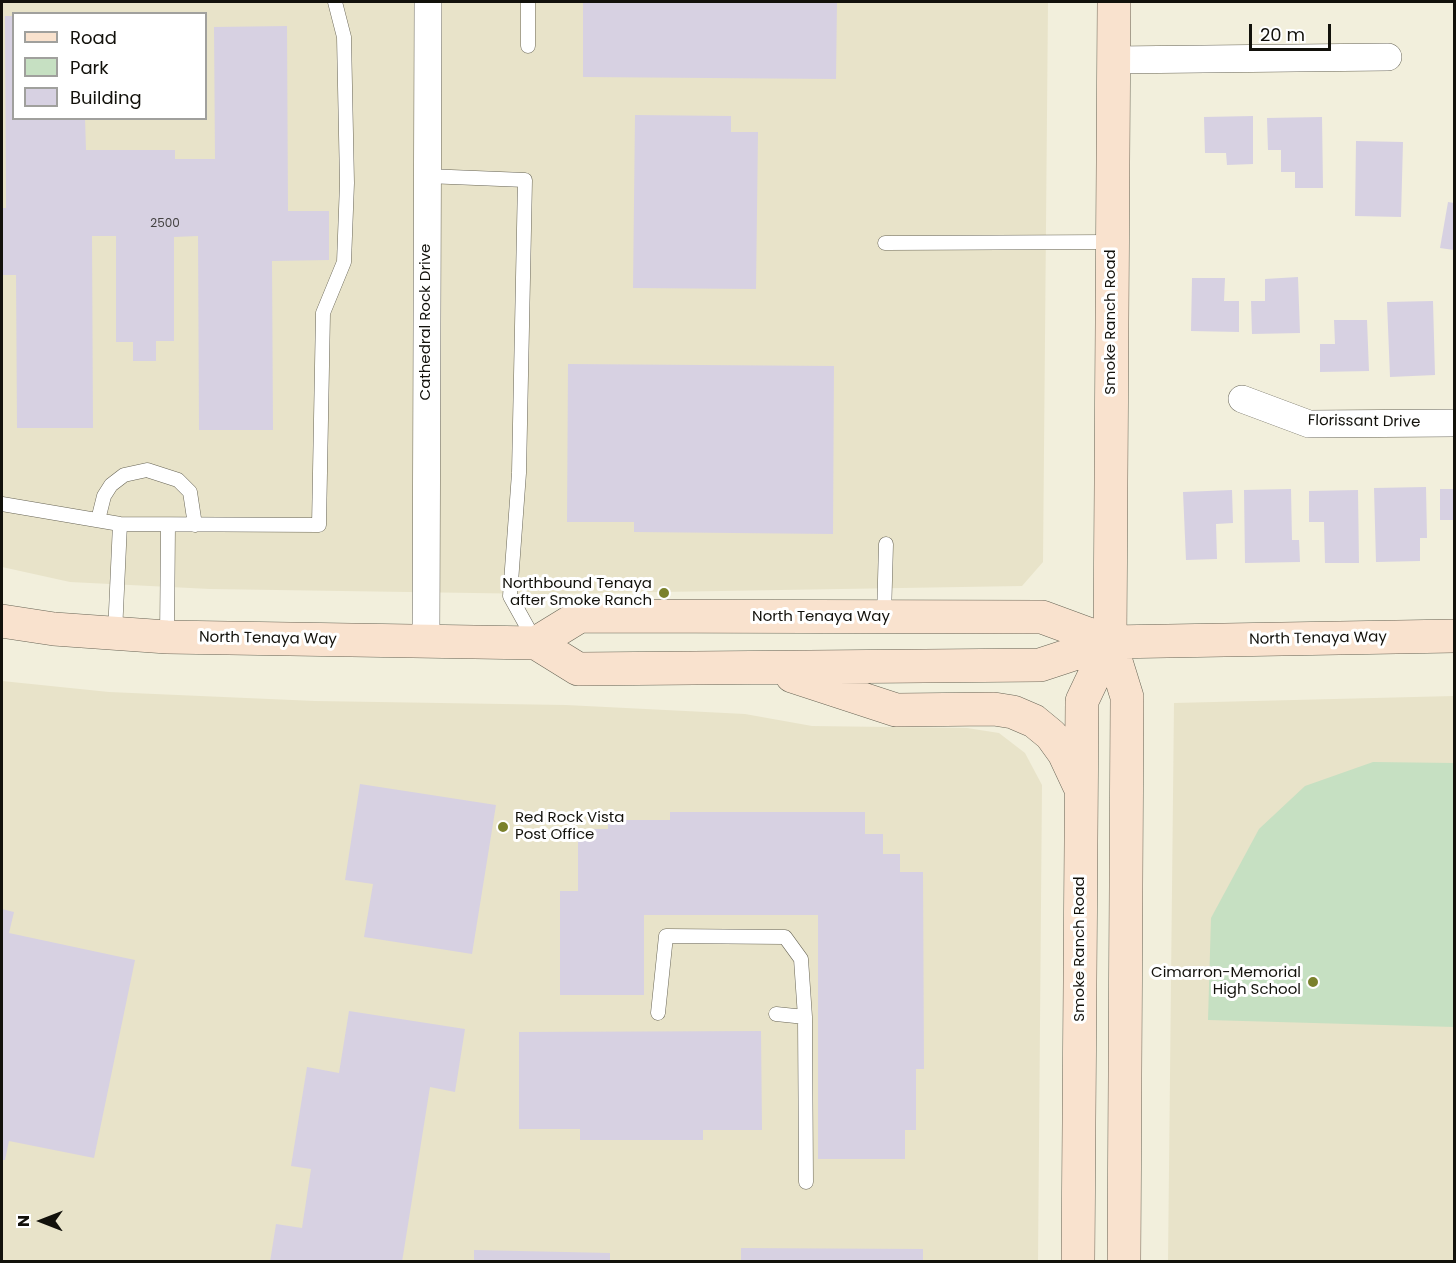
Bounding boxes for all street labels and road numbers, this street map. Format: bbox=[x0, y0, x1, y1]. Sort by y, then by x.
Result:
street label: Cathedral Rock Drive bbox=[417, 244, 435, 400]
street label: Smoke Ranch Road bbox=[1102, 249, 1120, 395]
street label: Florissant Drive bbox=[1308, 412, 1420, 432]
street label: North Tenaya Way bbox=[752, 608, 890, 626]
street label: North Tenaya Way bbox=[199, 629, 337, 649]
street label: North Tenaya Way bbox=[1249, 629, 1387, 649]
street label: Smoke Ranch Road bbox=[1071, 876, 1089, 1022]

